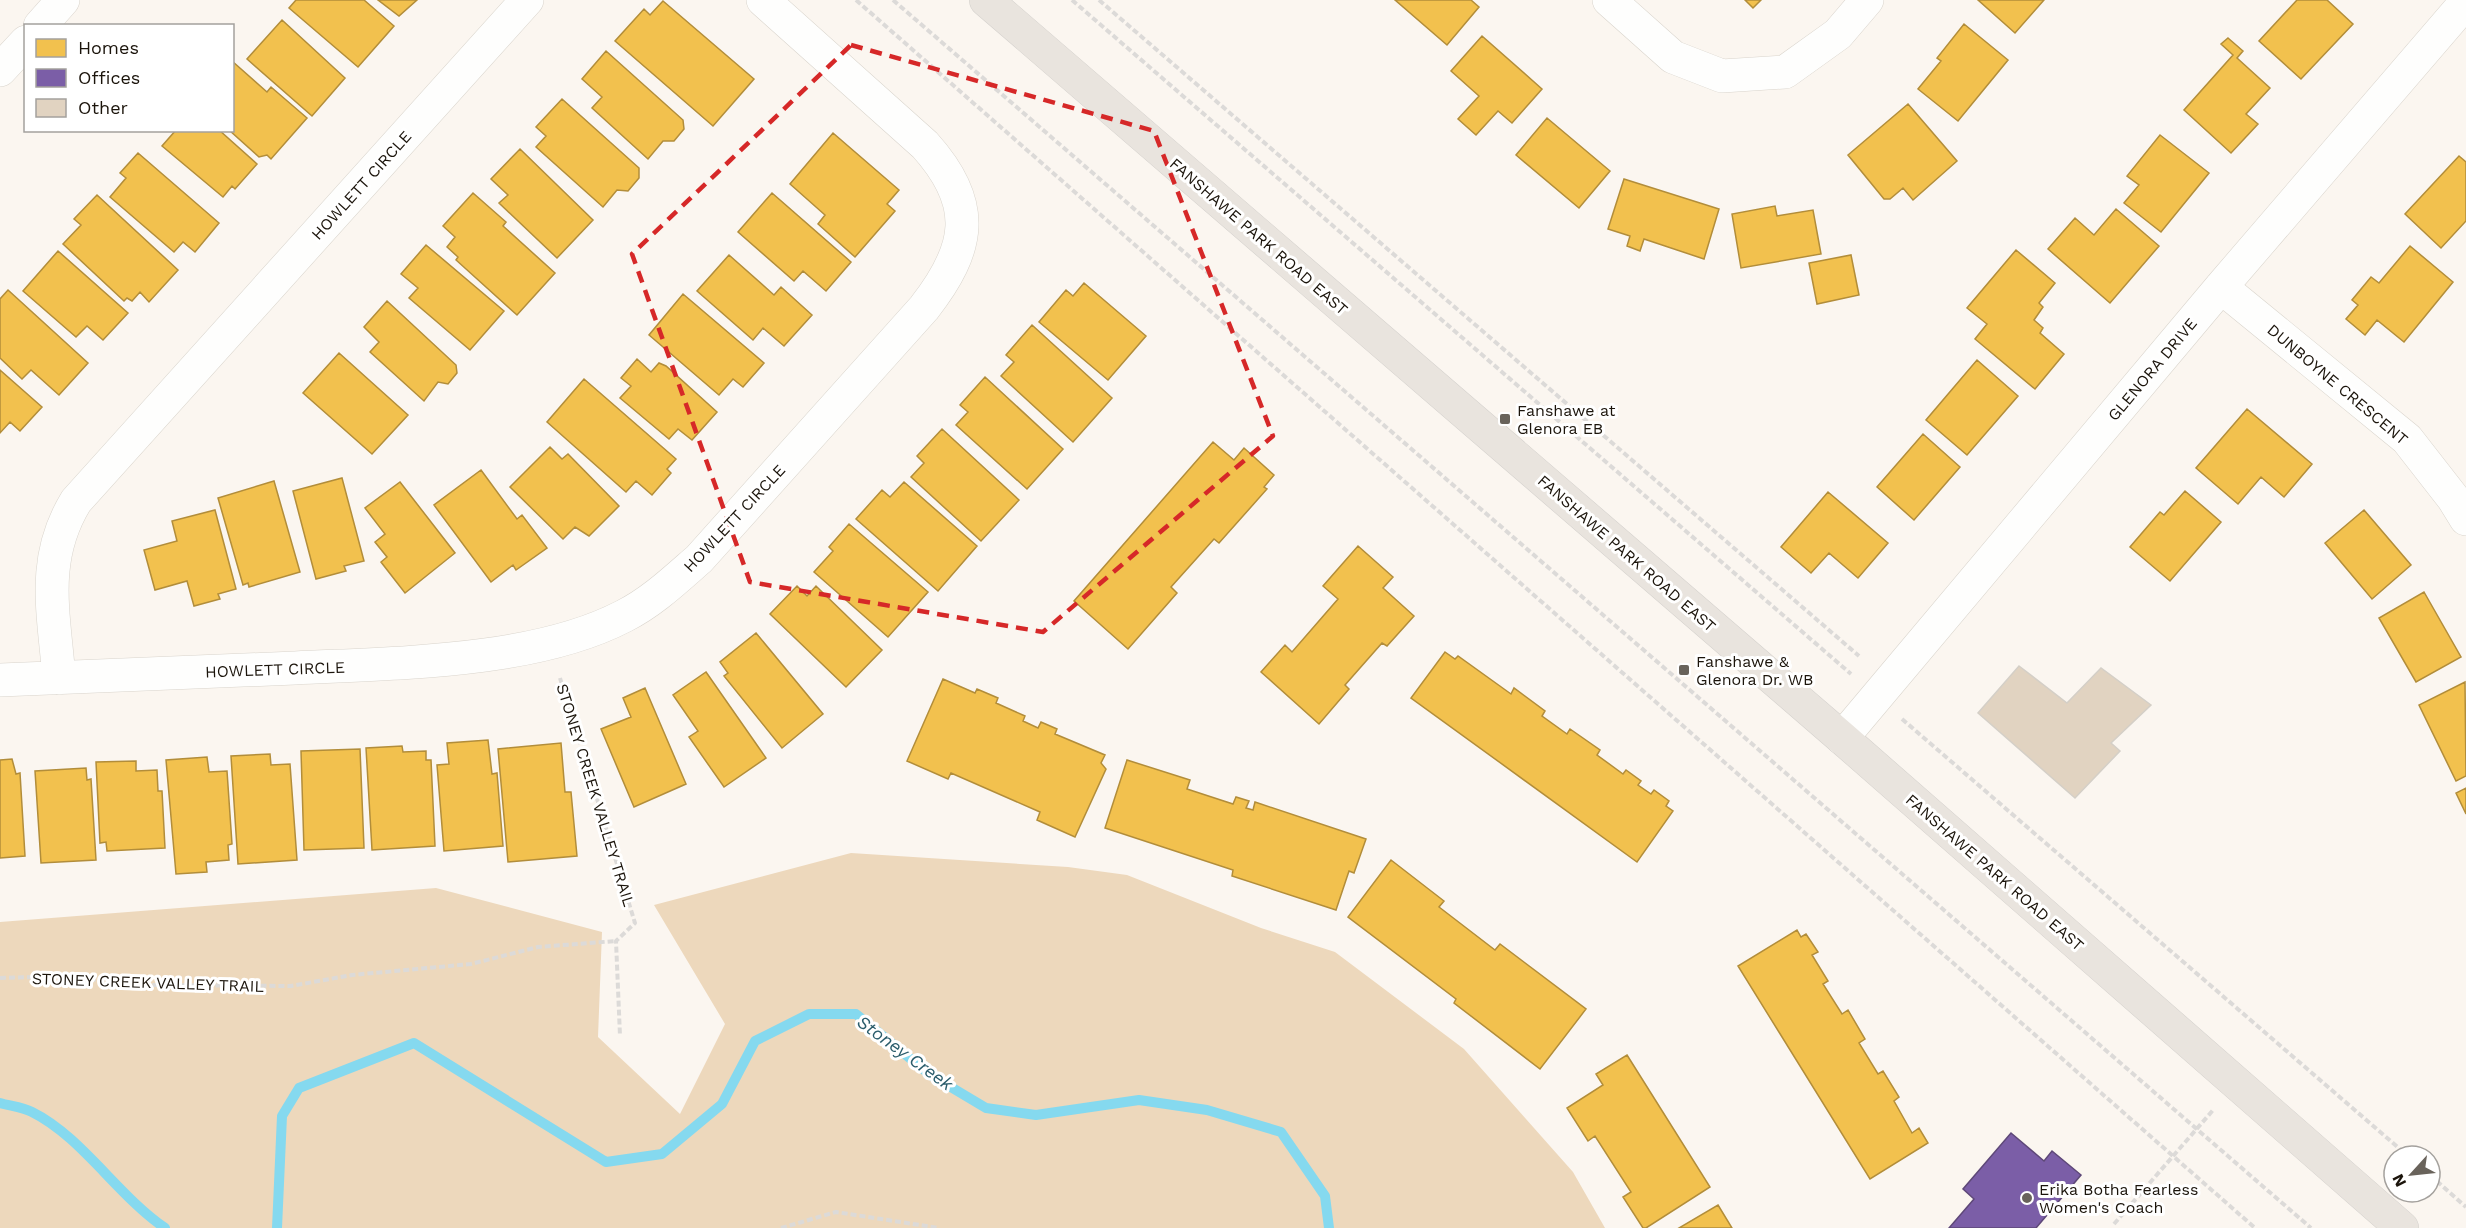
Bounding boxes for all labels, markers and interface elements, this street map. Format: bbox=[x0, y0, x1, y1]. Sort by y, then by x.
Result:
legend bbox=[24, 24, 234, 132]
text: Homes bbox=[78, 37, 139, 58]
text: Offices bbox=[78, 67, 140, 88]
text: Other bbox=[78, 97, 128, 118]
street label: HOWLETT CIRCLE bbox=[307, 127, 415, 244]
street label: FANSHAWE PARK ROAD EAST bbox=[1166, 154, 1352, 319]
street label: GLENORA DRIVE bbox=[2104, 314, 2201, 425]
street label: DUNBOYNE CRESCENT bbox=[2264, 320, 2412, 449]
place label: Fanshawe at Glenora EB bbox=[1517, 401, 1616, 438]
marker: Fanshawe at Glenora EB bbox=[1498, 412, 1512, 426]
street label: HOWLETT CIRCLE bbox=[680, 461, 789, 576]
street label: FANSHAWE PARK ROAD EAST bbox=[1534, 471, 1720, 636]
place label: Fanshawe & Glenora Dr. WB bbox=[1696, 652, 1814, 689]
street label: HOWLETT CIRCLE bbox=[205, 658, 345, 681]
marker: Fanshawe & Glenora Dr. WB bbox=[1677, 663, 1691, 677]
street label: STONEY CREEK VALLEY TRAIL bbox=[552, 681, 639, 909]
street label: FANSHAWE PARK ROAD EAST bbox=[1902, 790, 2088, 955]
street label: STONEY CREEK VALLEY TRAIL bbox=[32, 969, 265, 996]
water label: Stoney Creek bbox=[853, 1011, 958, 1095]
north arrow bbox=[2382, 1144, 2442, 1204]
text: N bbox=[2388, 1171, 2410, 1190]
place label: Erika Botha Fearless Women's Coach bbox=[2039, 1180, 2198, 1217]
marker: Erika Botha Fearless Women's Coach bbox=[2020, 1191, 2034, 1205]

